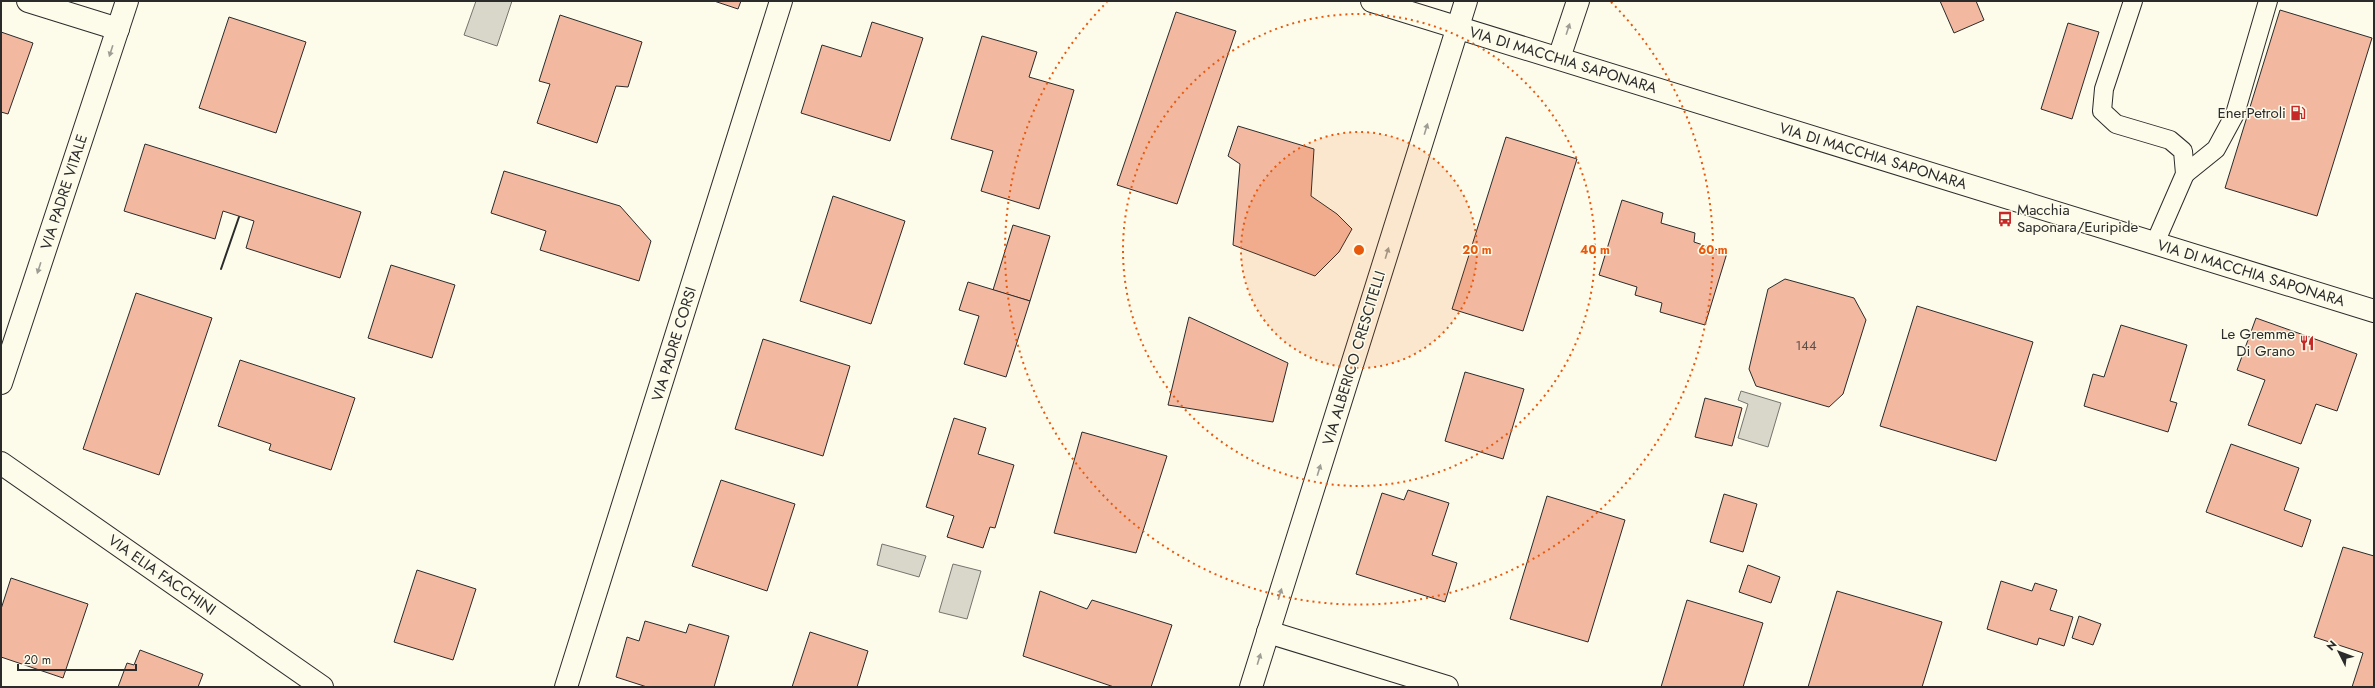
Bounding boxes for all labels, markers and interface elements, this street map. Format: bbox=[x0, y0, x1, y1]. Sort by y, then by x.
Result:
street label: VIA DI MACCHIA SAPONARA bbox=[1466, 21, 1660, 99]
one-way arrow bbox=[1565, 23, 1571, 35]
one-way arrow bbox=[108, 46, 114, 58]
place label: EnerPetroli bbox=[2217, 102, 2286, 124]
fuel station icon: EnerPetroli bbox=[2289, 104, 2307, 122]
street label: VIA DI MACCHIA SAPONARA bbox=[1776, 117, 1970, 195]
one-way arrow bbox=[1423, 123, 1429, 135]
street label: VIA PADRE VITALE bbox=[35, 131, 93, 253]
place label: Macchia Saponara/Euripide bbox=[2017, 199, 2139, 238]
bus stop icon: Macchia Saponara/Euripide bbox=[1996, 210, 2014, 228]
street label: VIA DI MACCHIA SAPONARA bbox=[2154, 234, 2348, 312]
text: 20 m bbox=[1462, 241, 1492, 259]
text: 40 m bbox=[1580, 241, 1610, 259]
text: 60 m bbox=[1698, 241, 1728, 259]
centre of rings bbox=[1352, 243, 1366, 257]
one-way arrow bbox=[1384, 247, 1390, 259]
one-way arrow bbox=[36, 262, 42, 274]
street label: VIA ALBERICO CRESCITELLI bbox=[1317, 268, 1391, 448]
street label: VIA PADRE CORSI bbox=[646, 284, 702, 404]
place label: Le Gremme Di Grano bbox=[2221, 323, 2295, 362]
restaurant icon: Le Gremme Di Grano bbox=[2298, 334, 2316, 352]
house number: 144 bbox=[1795, 336, 1817, 355]
one-way arrow bbox=[1316, 464, 1322, 476]
street label: VIA ELIA FACCHINI bbox=[104, 530, 220, 620]
one-way arrow bbox=[1277, 588, 1283, 600]
north arrow bbox=[2319, 632, 2359, 672]
text: N bbox=[2323, 637, 2340, 654]
scale bar bbox=[18, 646, 136, 672]
text: 20 m bbox=[24, 651, 51, 669]
one-way arrow bbox=[1256, 653, 1262, 665]

